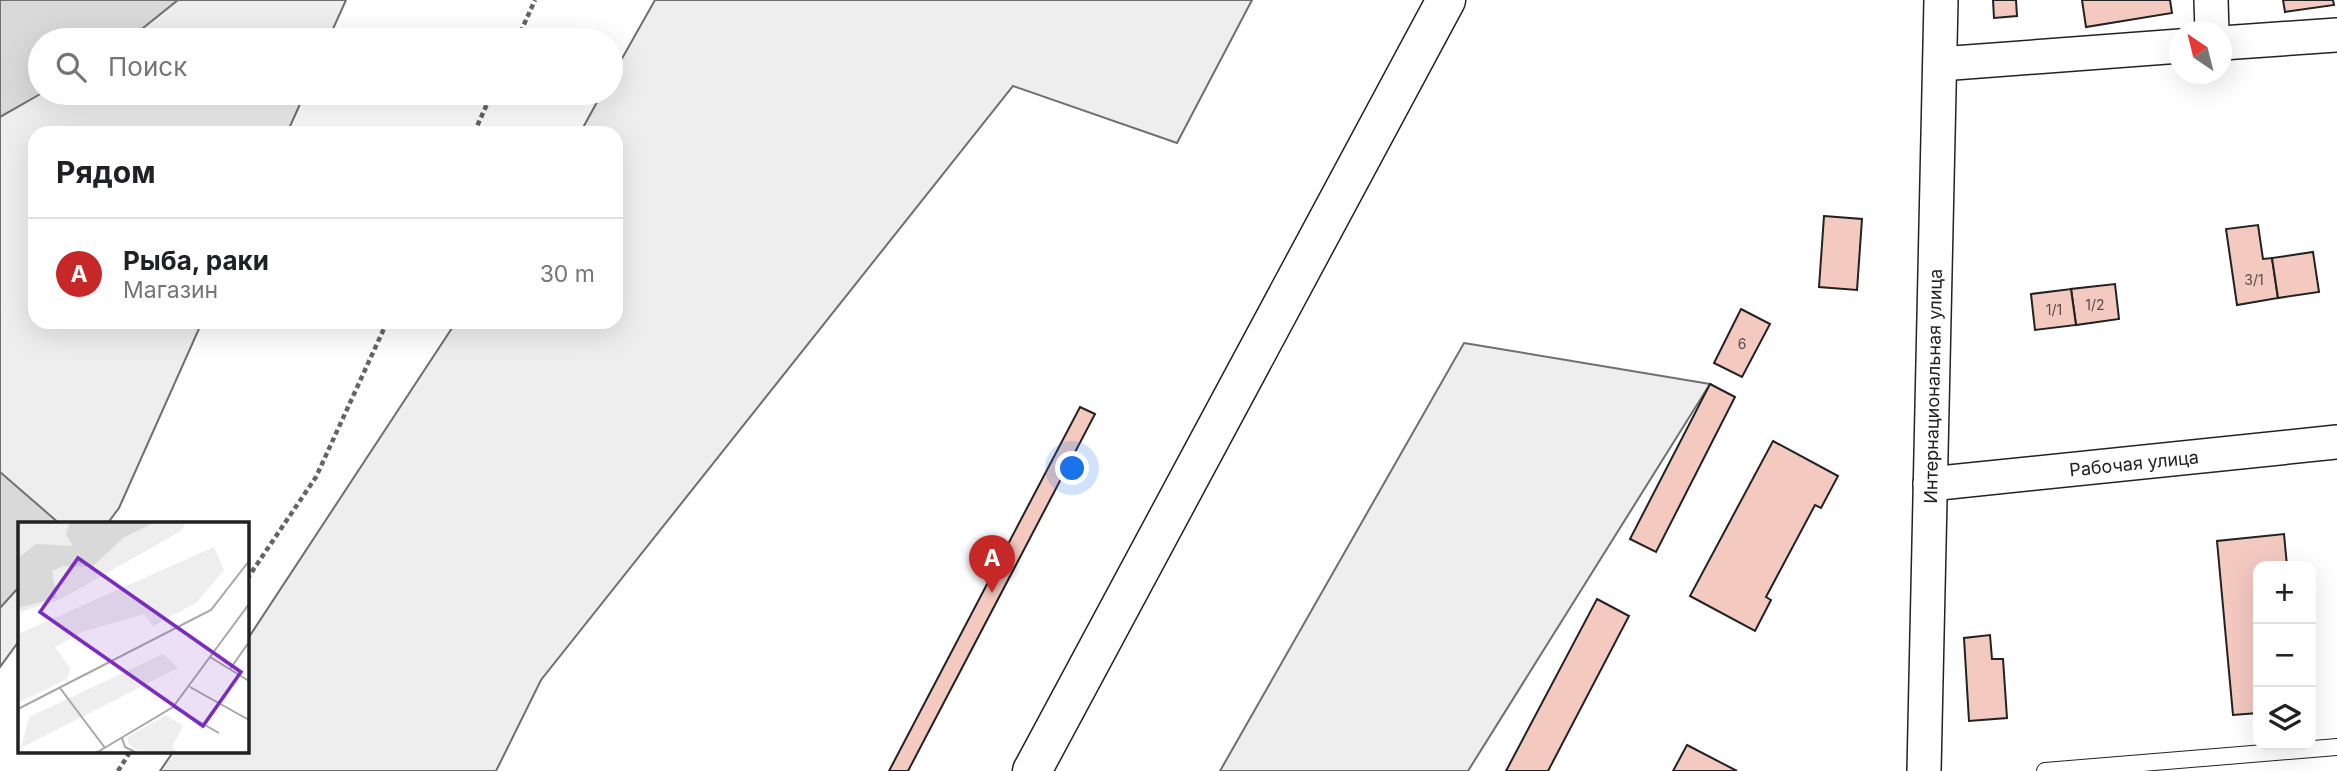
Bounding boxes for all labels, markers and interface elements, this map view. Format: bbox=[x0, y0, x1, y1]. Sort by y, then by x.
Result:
north arrow bbox=[2169, 21, 2232, 84]
search box bbox=[28, 28, 623, 105]
icon: search bbox=[52, 48, 90, 86]
text: Поиск bbox=[108, 51, 187, 82]
text: Рядом bbox=[56, 154, 156, 190]
text: Рыба, раки bbox=[123, 245, 269, 276]
text: A bbox=[70, 260, 88, 288]
text: 30 m bbox=[540, 260, 595, 288]
street label: Интернациональная улица bbox=[1919, 268, 1946, 504]
house number: 3/1 bbox=[2244, 271, 2264, 288]
text: Магазин bbox=[123, 276, 218, 304]
house number: 1/2 bbox=[2085, 296, 2105, 313]
house number: 1/1 bbox=[2046, 301, 2062, 318]
house number: 6 bbox=[1738, 335, 1746, 352]
street label: Рабочая улица bbox=[2068, 446, 2200, 480]
your location bbox=[1055, 451, 1089, 485]
inset map bbox=[18, 522, 248, 754]
pin: A bbox=[969, 535, 1015, 593]
map controls bbox=[2253, 561, 2316, 750]
button: + bbox=[2253, 561, 2316, 624]
button: − bbox=[2253, 624, 2316, 687]
button: layers bbox=[2253, 687, 2316, 750]

